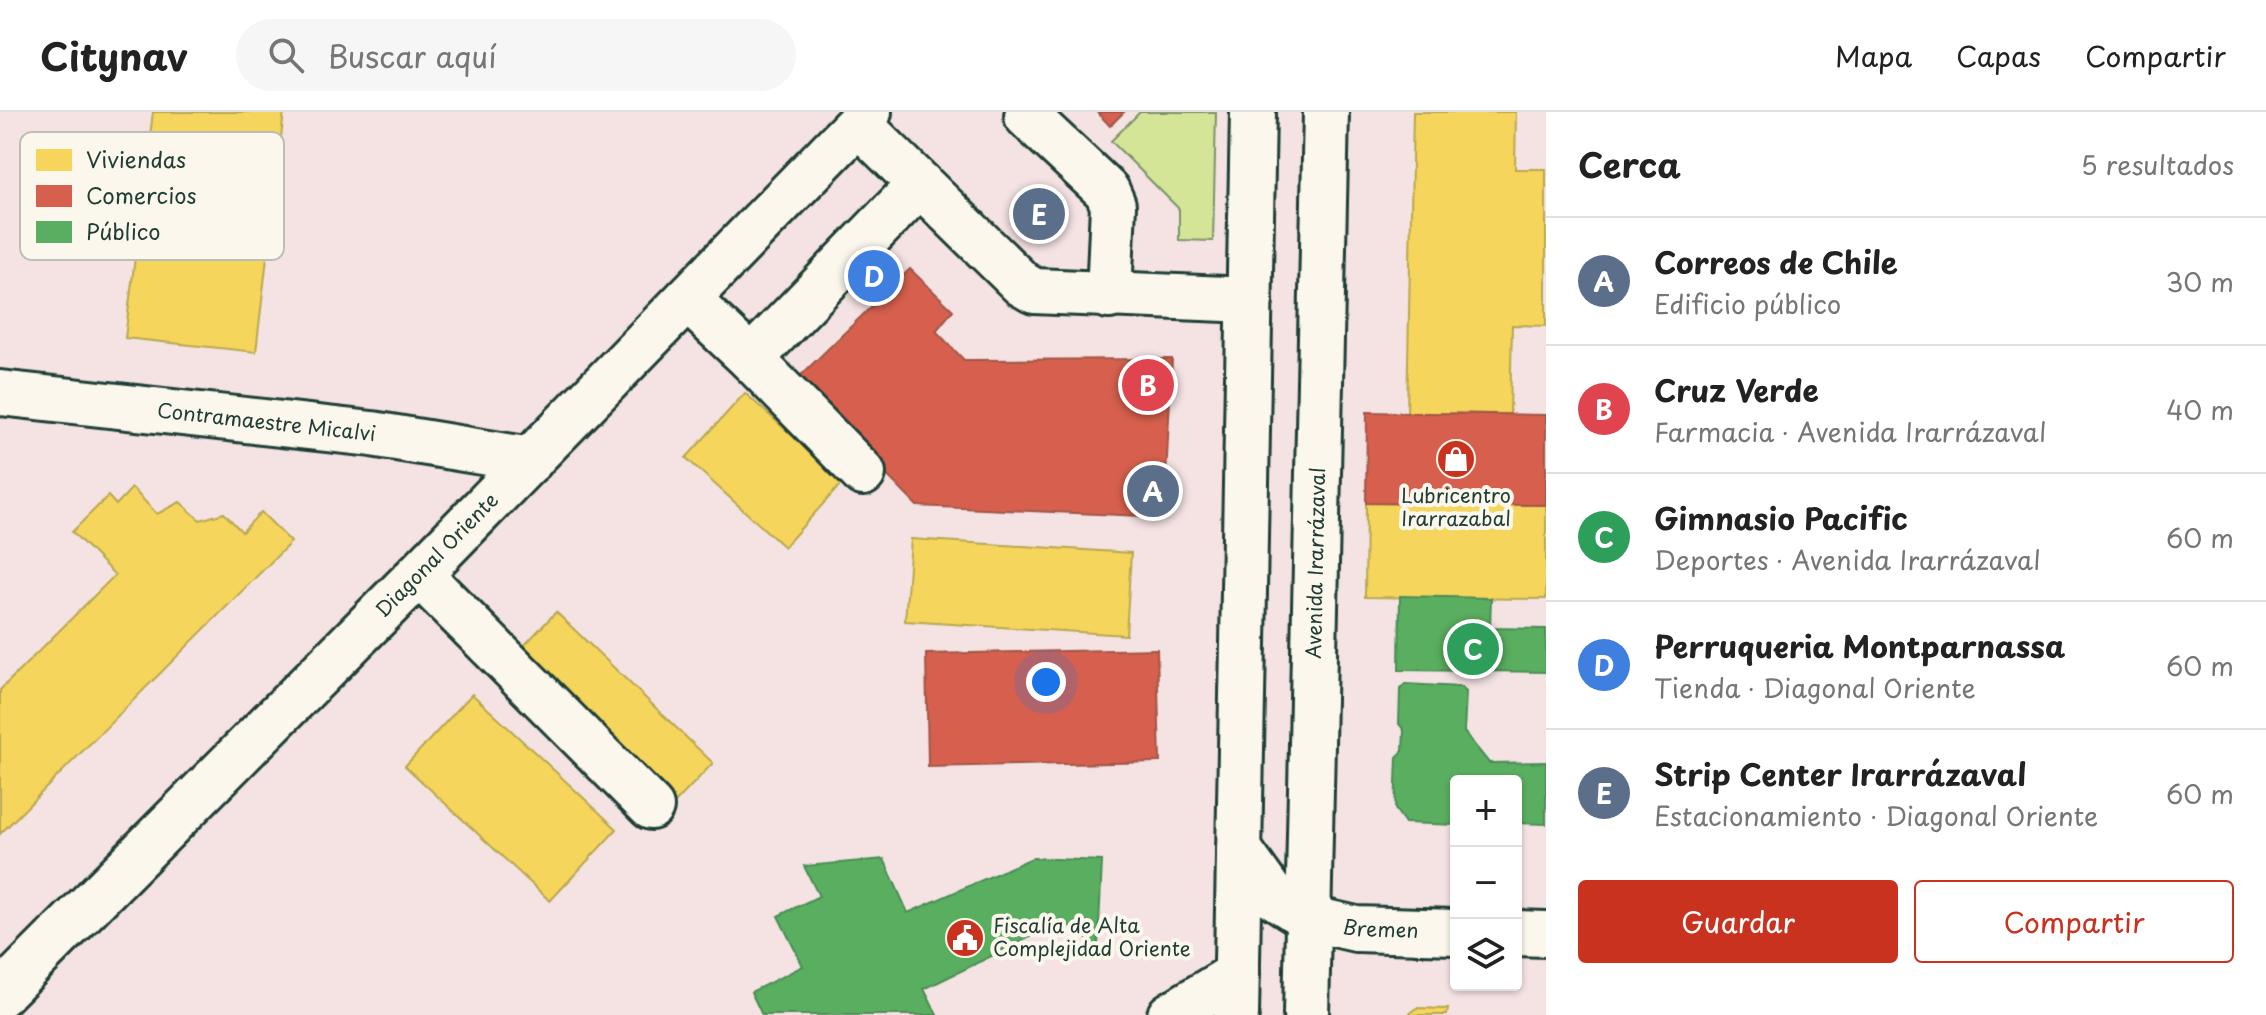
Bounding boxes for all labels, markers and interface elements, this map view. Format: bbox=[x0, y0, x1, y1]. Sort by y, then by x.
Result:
search box bbox=[236, 19, 796, 91]
text: Citynav bbox=[40, 27, 188, 84]
icon: search bbox=[264, 33, 308, 77]
text: Buscar aquí bbox=[328, 33, 497, 78]
text: Mapa bbox=[1835, 34, 1912, 77]
text: Capas bbox=[1956, 34, 2041, 77]
text: Compartir bbox=[2085, 34, 2226, 77]
legend bbox=[20, 132, 284, 260]
text: Cerca bbox=[1578, 138, 1681, 190]
text: Viviendas bbox=[86, 142, 186, 175]
text: 5 resultados bbox=[2081, 145, 2234, 184]
text: Comercios bbox=[86, 178, 197, 211]
pin: E bbox=[1013, 184, 1065, 244]
text: Público bbox=[86, 214, 161, 247]
text: Correos de Chile bbox=[1654, 239, 1898, 284]
pin: D bbox=[848, 246, 900, 306]
text: A bbox=[1594, 262, 1614, 301]
text: 30 m bbox=[2166, 262, 2234, 301]
text: Edificio público bbox=[1654, 284, 1841, 323]
pin: B bbox=[1122, 355, 1174, 415]
text: Cruz Verde bbox=[1654, 367, 1819, 412]
text: B bbox=[1595, 390, 1613, 429]
text: 40 m bbox=[2166, 390, 2234, 429]
street label: Contramaestre Micalvi bbox=[156, 394, 378, 448]
text: Farmacia · Avenida Irarrázaval bbox=[1654, 412, 2046, 451]
shop icon: Lubricentro Irarrazabal bbox=[1435, 438, 1477, 480]
pin: A bbox=[1127, 461, 1179, 521]
street label: Avenida Irarrázaval bbox=[1298, 467, 1332, 659]
place label: Lubricentro Irarrazabal bbox=[1401, 480, 1511, 533]
street label: Diagonal Oriente bbox=[368, 485, 505, 624]
text: Gimnasio Pacific bbox=[1654, 495, 1908, 540]
text: C bbox=[1594, 518, 1614, 557]
text: 60 m bbox=[2166, 518, 2234, 557]
text: Deportes · Avenida Irarrázaval bbox=[1654, 540, 2041, 579]
pin: C bbox=[1447, 619, 1499, 679]
text: Perruqueria Montparnassa bbox=[1654, 623, 2065, 668]
text: D bbox=[1594, 646, 1614, 685]
text: 60 m bbox=[2166, 646, 2234, 685]
your location bbox=[1026, 662, 1066, 702]
text: Tienda · Diagonal Oriente bbox=[1654, 668, 1976, 707]
text: Strip Center Irarrázaval bbox=[1654, 751, 2026, 796]
text: E bbox=[1596, 774, 1612, 813]
text: 60 m bbox=[2166, 774, 2234, 813]
map controls bbox=[1450, 775, 1522, 991]
button: + bbox=[1450, 775, 1522, 847]
text: Estacionamiento · Diagonal Oriente bbox=[1654, 796, 2098, 835]
button: − bbox=[1450, 847, 1522, 919]
button: Guardar bbox=[1578, 880, 1898, 963]
button: Compartir bbox=[1914, 880, 2234, 963]
place label: Fiscalía de Alta Complejidad Oriente bbox=[993, 910, 1191, 963]
street label: Bremen bbox=[1340, 911, 1419, 945]
public building icon: Fiscalía de Alta Complejidad Oriente bbox=[944, 917, 986, 959]
button: layers bbox=[1450, 919, 1522, 991]

